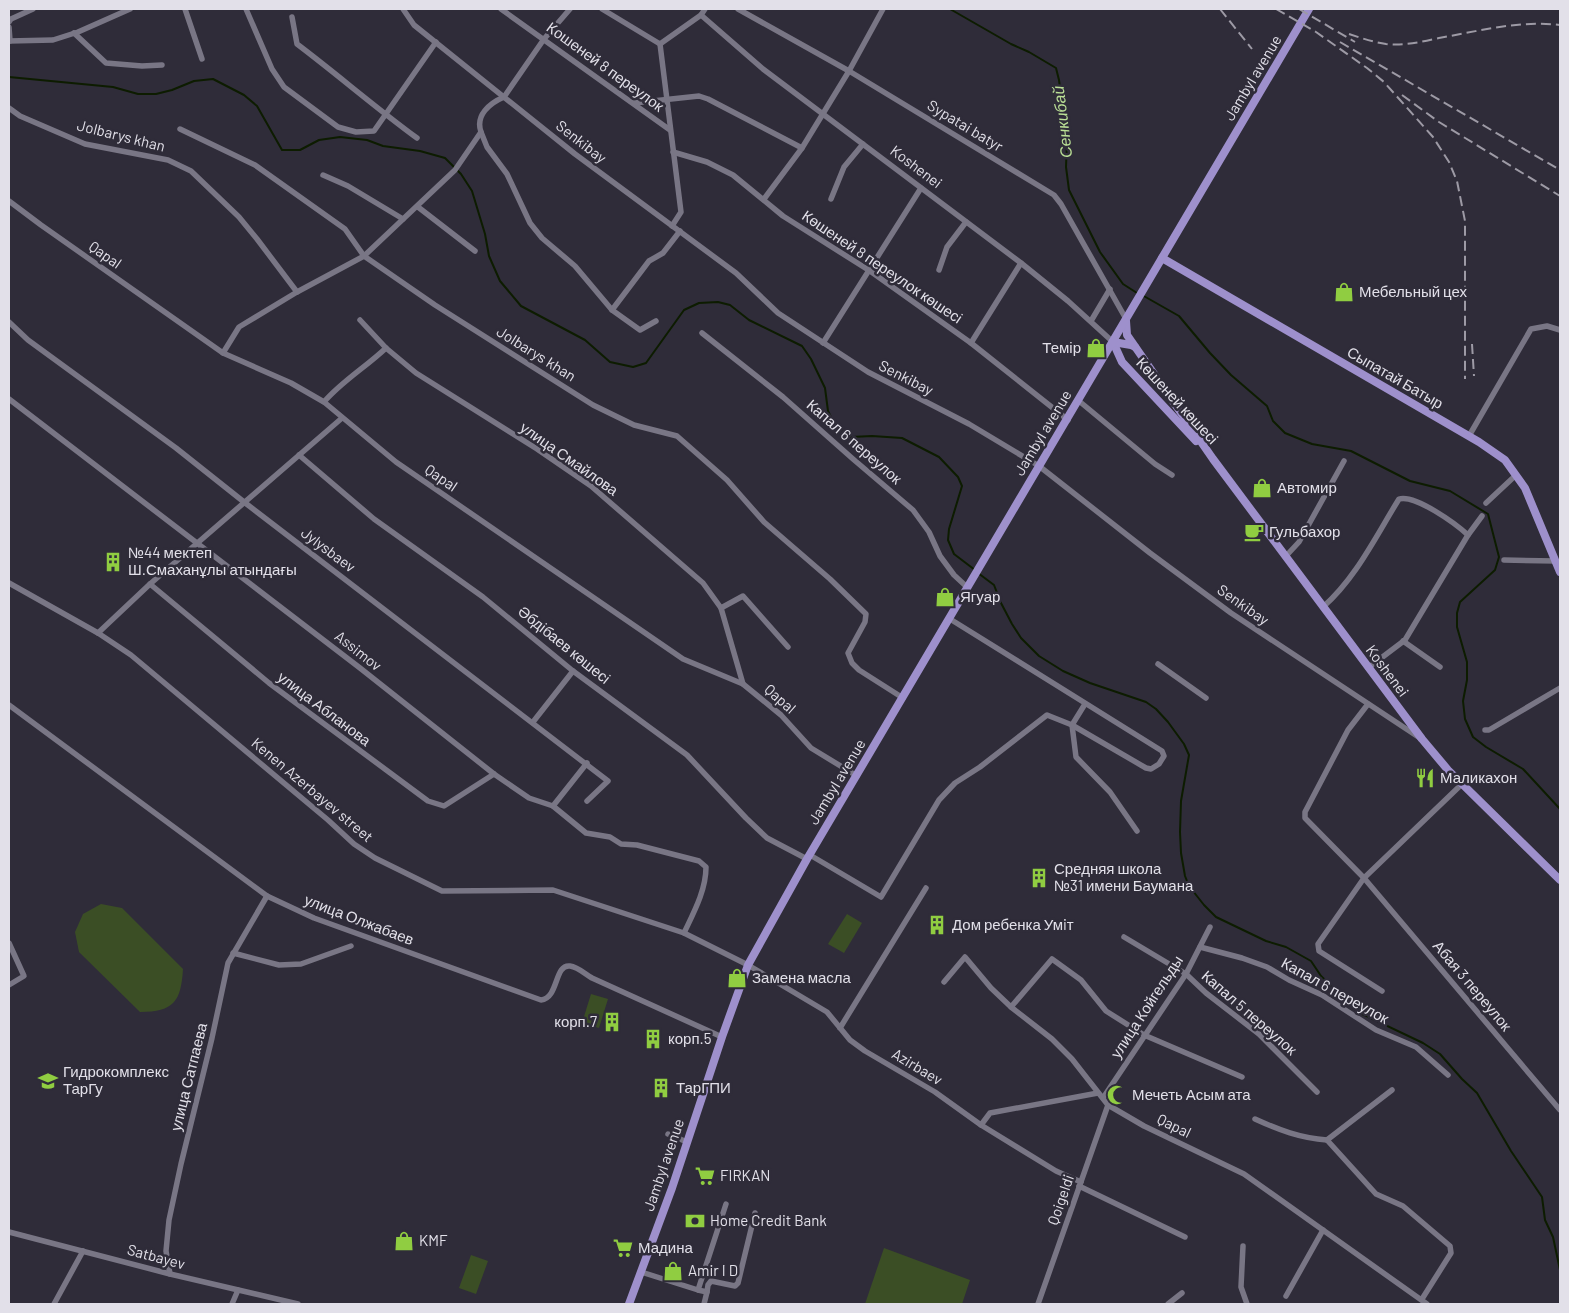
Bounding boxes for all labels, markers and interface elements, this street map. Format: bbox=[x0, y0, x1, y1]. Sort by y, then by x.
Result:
street label: Кошеней 8 переулок bbox=[544, 18, 668, 115]
street label: Jambyl avenue bbox=[1220, 31, 1285, 124]
water label: Сенкибай bbox=[1048, 85, 1075, 159]
street label: Sypatai batyr bbox=[924, 96, 1007, 155]
street label: Jolbarys khan bbox=[75, 115, 167, 155]
street label: Senkibay bbox=[553, 116, 610, 166]
street label: Koshenei bbox=[887, 141, 946, 191]
street label: Көшеней 8 переулок көшесі bbox=[799, 206, 966, 327]
street label: Qapal bbox=[86, 237, 125, 272]
shop icon: Мебельный цех bbox=[1333, 281, 1355, 303]
place label: Мебельный цех bbox=[1359, 282, 1468, 300]
street label: Jolbarys khan bbox=[494, 322, 579, 385]
shop icon: Темір bbox=[1085, 337, 1107, 359]
place label: Темір bbox=[1042, 338, 1081, 356]
street label: Сыпатай Батыр bbox=[1344, 342, 1447, 412]
street label: Көшеней көшесі bbox=[1133, 353, 1222, 447]
street label: Senkibay bbox=[876, 356, 937, 399]
street label: Jambyl avenue bbox=[1010, 386, 1075, 479]
street label: Капал 6 переулок bbox=[803, 395, 906, 488]
street label: улица Смайлова bbox=[517, 418, 623, 499]
street label: Qapal bbox=[422, 460, 461, 495]
shop icon: Автомир bbox=[1251, 477, 1273, 499]
place label: Автомир bbox=[1277, 478, 1337, 496]
cafe icon: Гульбахор bbox=[1243, 521, 1265, 543]
place label: Гульбахор bbox=[1269, 522, 1340, 540]
street label: Jylysbaev bbox=[298, 523, 359, 575]
place label: №44 мектеп Ш.Смаханұлы атындағы bbox=[128, 543, 297, 578]
building icon: №44 мектеп Ш.Смаханұлы атындағы bbox=[102, 551, 124, 573]
street label: Senkibay bbox=[1214, 580, 1273, 628]
shop icon: Ягуар bbox=[934, 586, 956, 608]
place label: Ягуар bbox=[960, 587, 1000, 605]
street label: Әбдібаев көшесі bbox=[515, 602, 614, 687]
street label: Assimov bbox=[332, 626, 386, 674]
street label: Koshenei bbox=[1363, 641, 1413, 700]
street label: улица Абланова bbox=[274, 667, 375, 749]
street label: Qapal bbox=[761, 680, 800, 717]
street label: Kenen Azerbayev street bbox=[248, 733, 377, 845]
street label: Jambyl avenue bbox=[804, 735, 869, 828]
restaurant icon: Маликахон bbox=[1414, 767, 1436, 789]
place label: Маликахон bbox=[1440, 768, 1517, 786]
place label: Средняя школа №31 имени Баумана bbox=[1054, 859, 1194, 894]
building icon: Средняя школа №31 имени Баумана bbox=[1028, 867, 1050, 889]
street label: улица Олжабаев bbox=[302, 890, 417, 948]
building icon: Дом ребенка Умiт bbox=[926, 914, 948, 936]
place label: Дом ребенка Умiт bbox=[952, 915, 1074, 933]
street label: Абая 3 переулок bbox=[1430, 937, 1516, 1035]
street label: улица Койгельды bbox=[1106, 952, 1186, 1061]
street label: Капал 6 переулок bbox=[1279, 953, 1393, 1027]
street label: Капал 5 переулок bbox=[1198, 966, 1301, 1059]
shop icon: Замена масла bbox=[726, 967, 748, 989]
place label: Замена масла bbox=[752, 968, 852, 986]
building icon: корп.7 bbox=[601, 1011, 623, 1033]
place label: корп.7 bbox=[554, 1012, 597, 1030]
street label: улица Сатпаева bbox=[166, 1020, 210, 1133]
building icon: корп.5 bbox=[642, 1028, 664, 1050]
place label: корп.5 bbox=[668, 1029, 711, 1047]
street label: Azirbaev bbox=[889, 1044, 946, 1088]
place label: Гидрокомплекс ТарГу bbox=[63, 1062, 169, 1097]
school or university icon: Гидрокомплекс ТарГу bbox=[37, 1070, 59, 1092]
building icon: ТарГПИ bbox=[650, 1077, 672, 1099]
place label: ТарГПИ bbox=[676, 1078, 731, 1096]
mosque icon: Мечеть Асым ата bbox=[1106, 1084, 1128, 1106]
place label: Мечеть Асым ата bbox=[1132, 1085, 1251, 1103]
street label: Qapal bbox=[1154, 1109, 1194, 1141]
street label: Jambyl avenue bbox=[639, 1116, 687, 1213]
supermarket icon: FIRKAN bbox=[694, 1165, 716, 1187]
place label: FIRKAN bbox=[720, 1166, 770, 1184]
street label: Qoigeldi bbox=[1043, 1172, 1077, 1227]
bank icon: Home Credit Bank bbox=[684, 1210, 706, 1232]
place label: Home Credit Bank bbox=[710, 1211, 827, 1229]
shop icon: KMF bbox=[393, 1230, 415, 1252]
place label: KMF bbox=[419, 1231, 448, 1249]
supermarket icon: Мадина bbox=[612, 1237, 634, 1259]
place label: Мадина bbox=[638, 1238, 693, 1256]
street label: Satbayev bbox=[125, 1240, 187, 1272]
shop icon: Amir I D bbox=[662, 1260, 684, 1282]
place label: Amir I D bbox=[688, 1261, 738, 1279]

